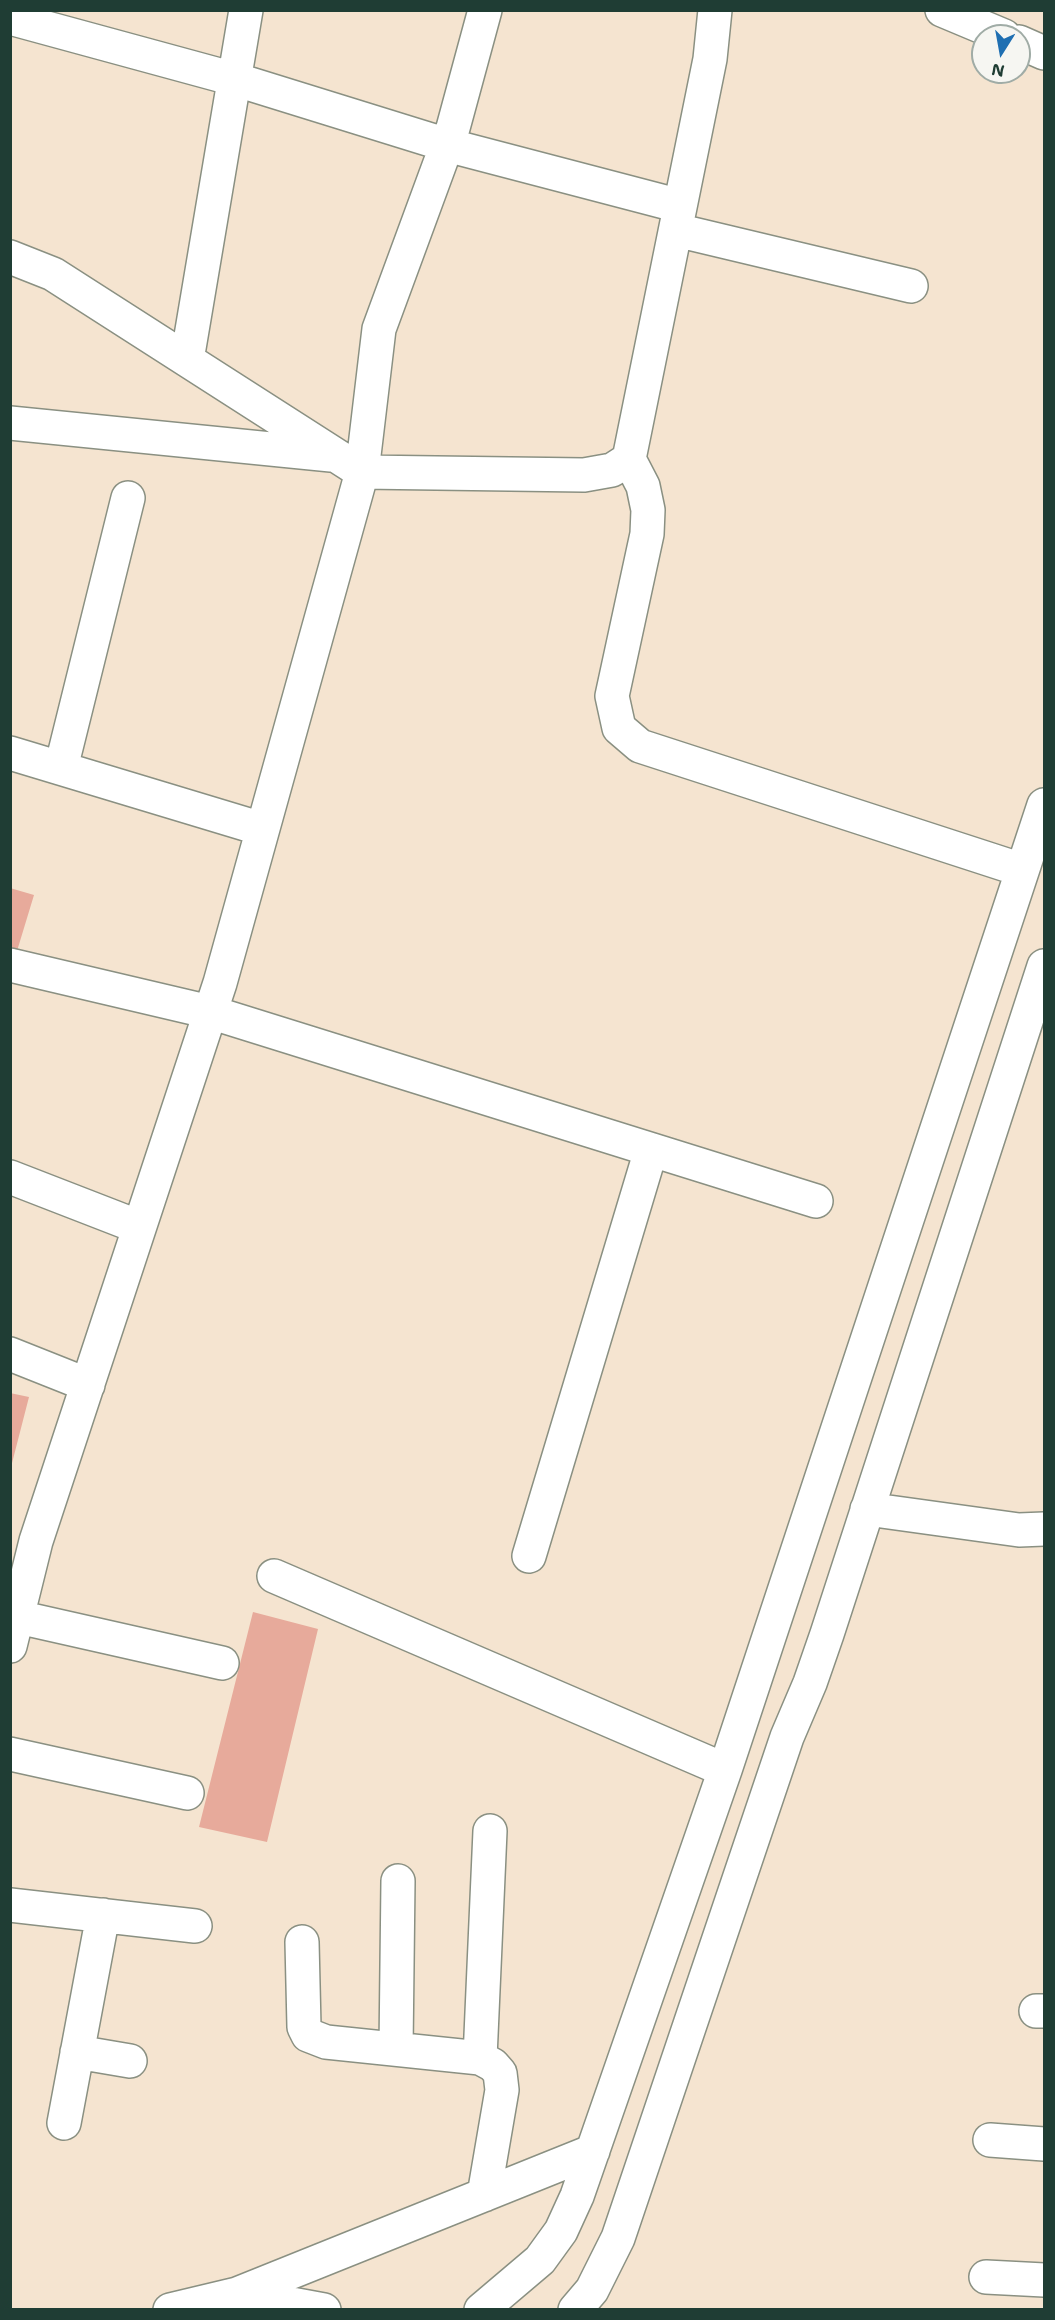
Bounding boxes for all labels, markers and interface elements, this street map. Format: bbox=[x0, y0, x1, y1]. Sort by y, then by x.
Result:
north arrow bbox=[971, 24, 1031, 84]
text: N bbox=[990, 59, 1006, 82]

